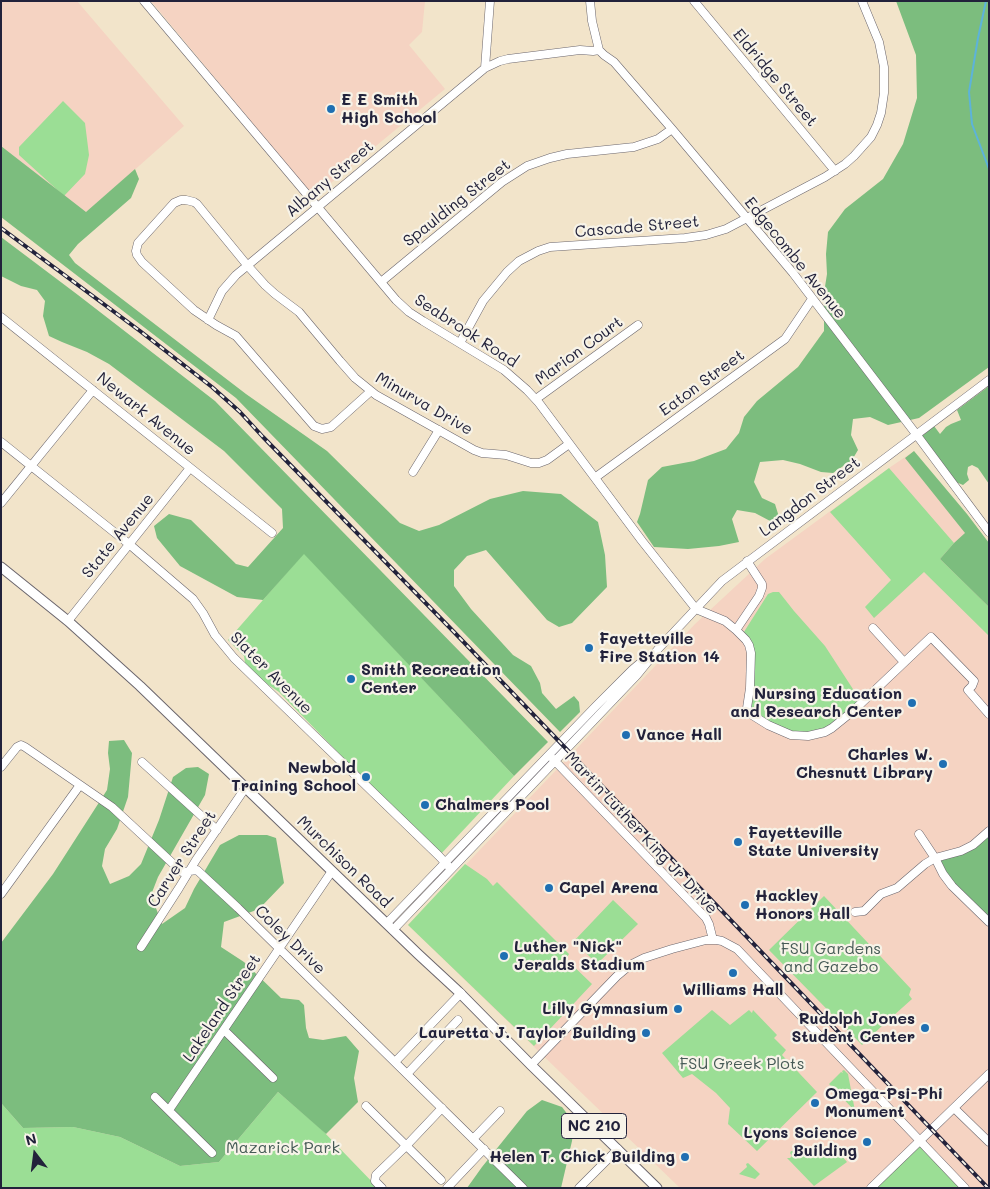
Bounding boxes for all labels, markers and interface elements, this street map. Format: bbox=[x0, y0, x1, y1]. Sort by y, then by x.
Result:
street label: Eldridge Street bbox=[729, 25, 821, 131]
place label: E E Smith High School bbox=[341, 90, 437, 128]
marker: E E Smith High School bbox=[325, 103, 337, 115]
street label: Albany Street bbox=[282, 137, 378, 221]
street label: Spaulding Street bbox=[400, 155, 514, 251]
street label: Edgecombe Avenue bbox=[740, 193, 850, 323]
street label: Cascade Street bbox=[574, 212, 700, 242]
street label: Seabrook Road bbox=[411, 290, 521, 372]
street label: Marion Court bbox=[531, 313, 627, 389]
street label: Eaton Street bbox=[656, 346, 748, 420]
street label: Newark Avenue bbox=[93, 368, 199, 460]
street label: Minurva Drive bbox=[372, 368, 476, 440]
street label: Langdon Street bbox=[756, 453, 864, 541]
street label: State Avenue bbox=[78, 490, 158, 582]
street label: Slater Avenue bbox=[226, 628, 316, 718]
place label: Fayetteville Fire Station 14 bbox=[599, 629, 720, 667]
marker: Fayetteville Fire Station 14 bbox=[583, 642, 595, 654]
place label: Smith Recreation Center bbox=[361, 660, 501, 698]
marker: Smith Recreation Center bbox=[345, 673, 357, 685]
place label: Nursing Education and Research Center bbox=[731, 684, 902, 722]
marker: Nursing Education and Research Center bbox=[906, 697, 918, 709]
place label: Vance Hall bbox=[636, 725, 722, 745]
marker: Vance Hall bbox=[620, 729, 632, 741]
place label: Charles W. Chesnutt Library bbox=[796, 745, 933, 783]
street label: Martin Luther King Jr Drive bbox=[561, 748, 721, 918]
place label: Newbold Training School bbox=[231, 758, 356, 796]
marker: Charles W. Chesnutt Library bbox=[937, 758, 949, 770]
marker: Newbold Training School bbox=[360, 771, 372, 783]
place label: Chalmers Pool bbox=[435, 795, 549, 815]
marker: Chalmers Pool bbox=[419, 799, 431, 811]
street label: Carver Street bbox=[143, 807, 221, 911]
street label: Murchison Road bbox=[293, 812, 395, 912]
place label: Fayetteville State University bbox=[748, 823, 879, 861]
marker: Fayetteville State University bbox=[732, 836, 744, 848]
place label: Capel Arena bbox=[559, 878, 658, 898]
marker: Capel Arena bbox=[543, 882, 555, 894]
place label: Hackley Honors Hall bbox=[755, 886, 850, 924]
marker: Hackley Honors Hall bbox=[739, 899, 751, 911]
street label: Coley Drive bbox=[251, 902, 329, 978]
place label: Luther "Nick" Jeralds Stadium bbox=[514, 937, 645, 975]
park label: FSU Gardens and Gazebo bbox=[781, 939, 881, 977]
street label: Lakeland Street bbox=[179, 950, 265, 1066]
marker: Luther "Nick" Jeralds Stadium bbox=[498, 950, 510, 962]
marker: Williams Hall bbox=[727, 967, 739, 979]
place label: Williams Hall bbox=[683, 980, 783, 1000]
place label: Lilly Gymnasium bbox=[542, 999, 668, 1019]
marker: Lilly Gymnasium bbox=[672, 1003, 684, 1015]
place label: Rudolph Jones Student Center bbox=[791, 1009, 915, 1047]
marker: Rudolph Jones Student Center bbox=[919, 1022, 931, 1034]
place label: Lauretta J. Taylor Building bbox=[419, 1023, 636, 1043]
marker: Lauretta J. Taylor Building bbox=[640, 1027, 652, 1039]
park label: FSU Greek Plots bbox=[679, 1054, 805, 1074]
place label: Omega-Psi-Phi Monument bbox=[825, 1084, 943, 1122]
marker: Omega-Psi-Phi Monument bbox=[809, 1097, 821, 1109]
road number: NC 210 bbox=[562, 1114, 626, 1138]
place label: Lyons Science Building bbox=[744, 1123, 857, 1161]
text: N bbox=[23, 1128, 39, 1150]
north arrow bbox=[10, 1129, 60, 1179]
marker: Lyons Science Building bbox=[861, 1136, 873, 1148]
park label: Mazarick Park bbox=[226, 1138, 340, 1158]
place label: Helen T. Chick Building bbox=[489, 1147, 675, 1167]
marker: Helen T. Chick Building bbox=[679, 1151, 691, 1163]

